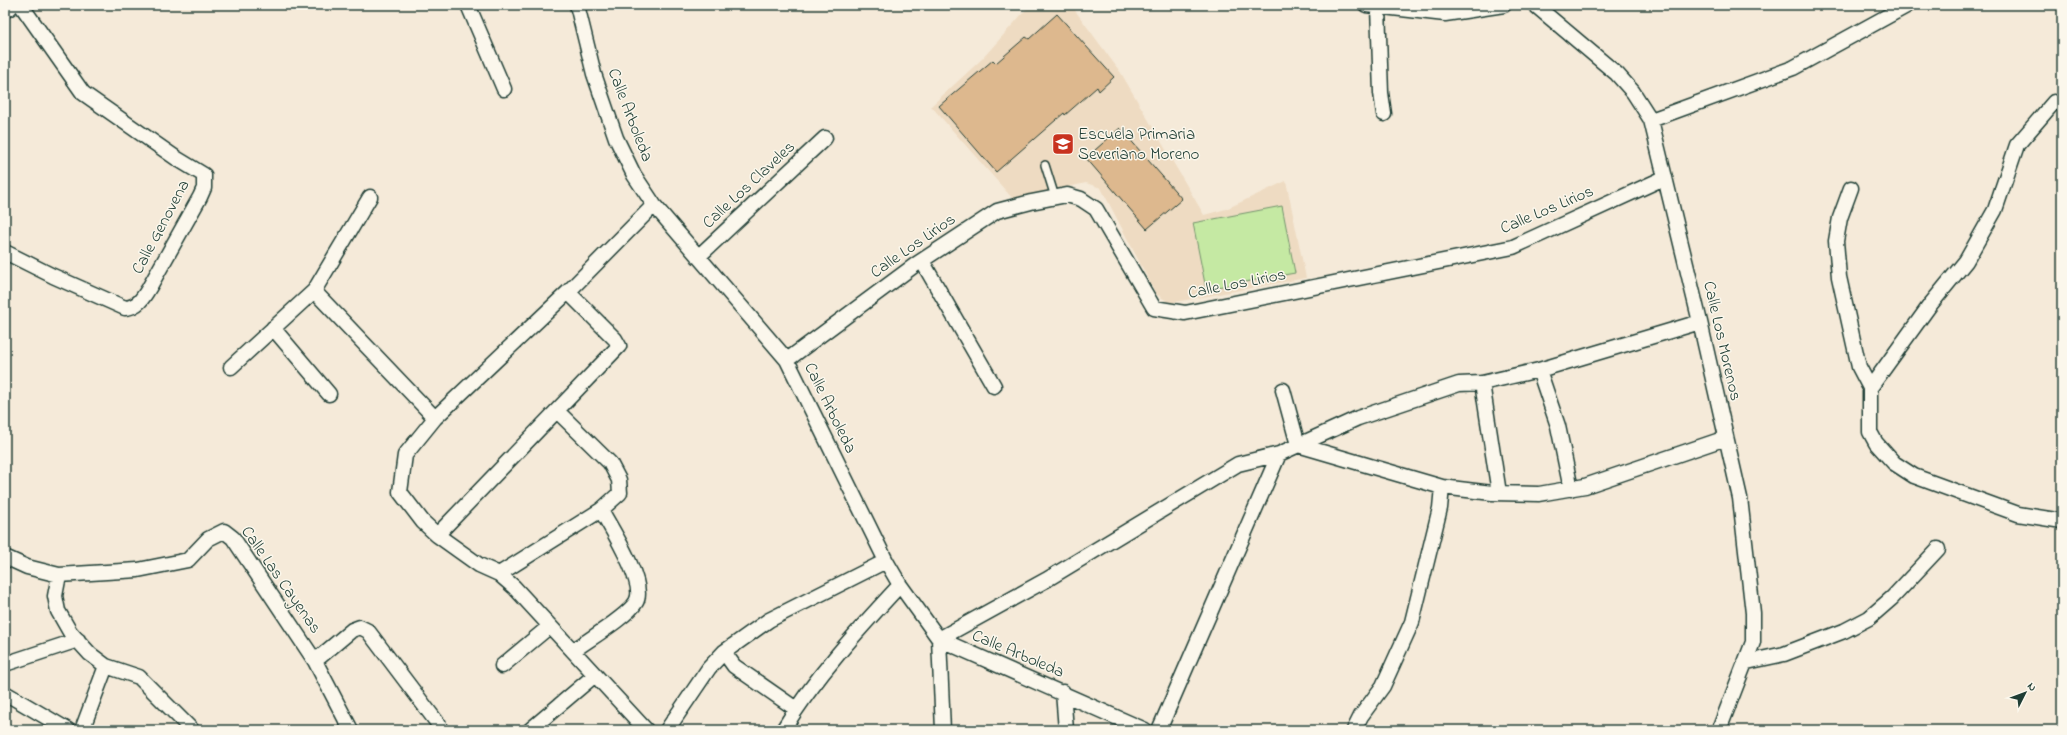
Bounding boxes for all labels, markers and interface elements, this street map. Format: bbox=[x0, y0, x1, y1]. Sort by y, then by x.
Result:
street label: Calle Arboleda bbox=[601, 65, 659, 165]
place label: Escuela Primaria Severiano Moreno bbox=[1078, 122, 1200, 167]
school or university icon: Escuela Primaria Severiano Moreno bbox=[1050, 131, 1076, 157]
street label: Calle Los Claveles bbox=[697, 135, 801, 235]
street label: Calle Genovena bbox=[126, 175, 196, 279]
street label: Calle Los Lirios bbox=[1496, 179, 1598, 241]
street label: Calle Los Lirios bbox=[865, 207, 961, 285]
street label: Calle Los Lirios bbox=[1186, 262, 1288, 306]
street label: Calle Los Morenos bbox=[1696, 279, 1748, 403]
street label: Calle Arboleda bbox=[797, 358, 863, 458]
street label: Calle Las Cayenas bbox=[234, 521, 327, 639]
street label: Calle Arboleda bbox=[968, 623, 1068, 685]
north arrow bbox=[2005, 673, 2045, 713]
text: N bbox=[2023, 679, 2040, 695]

